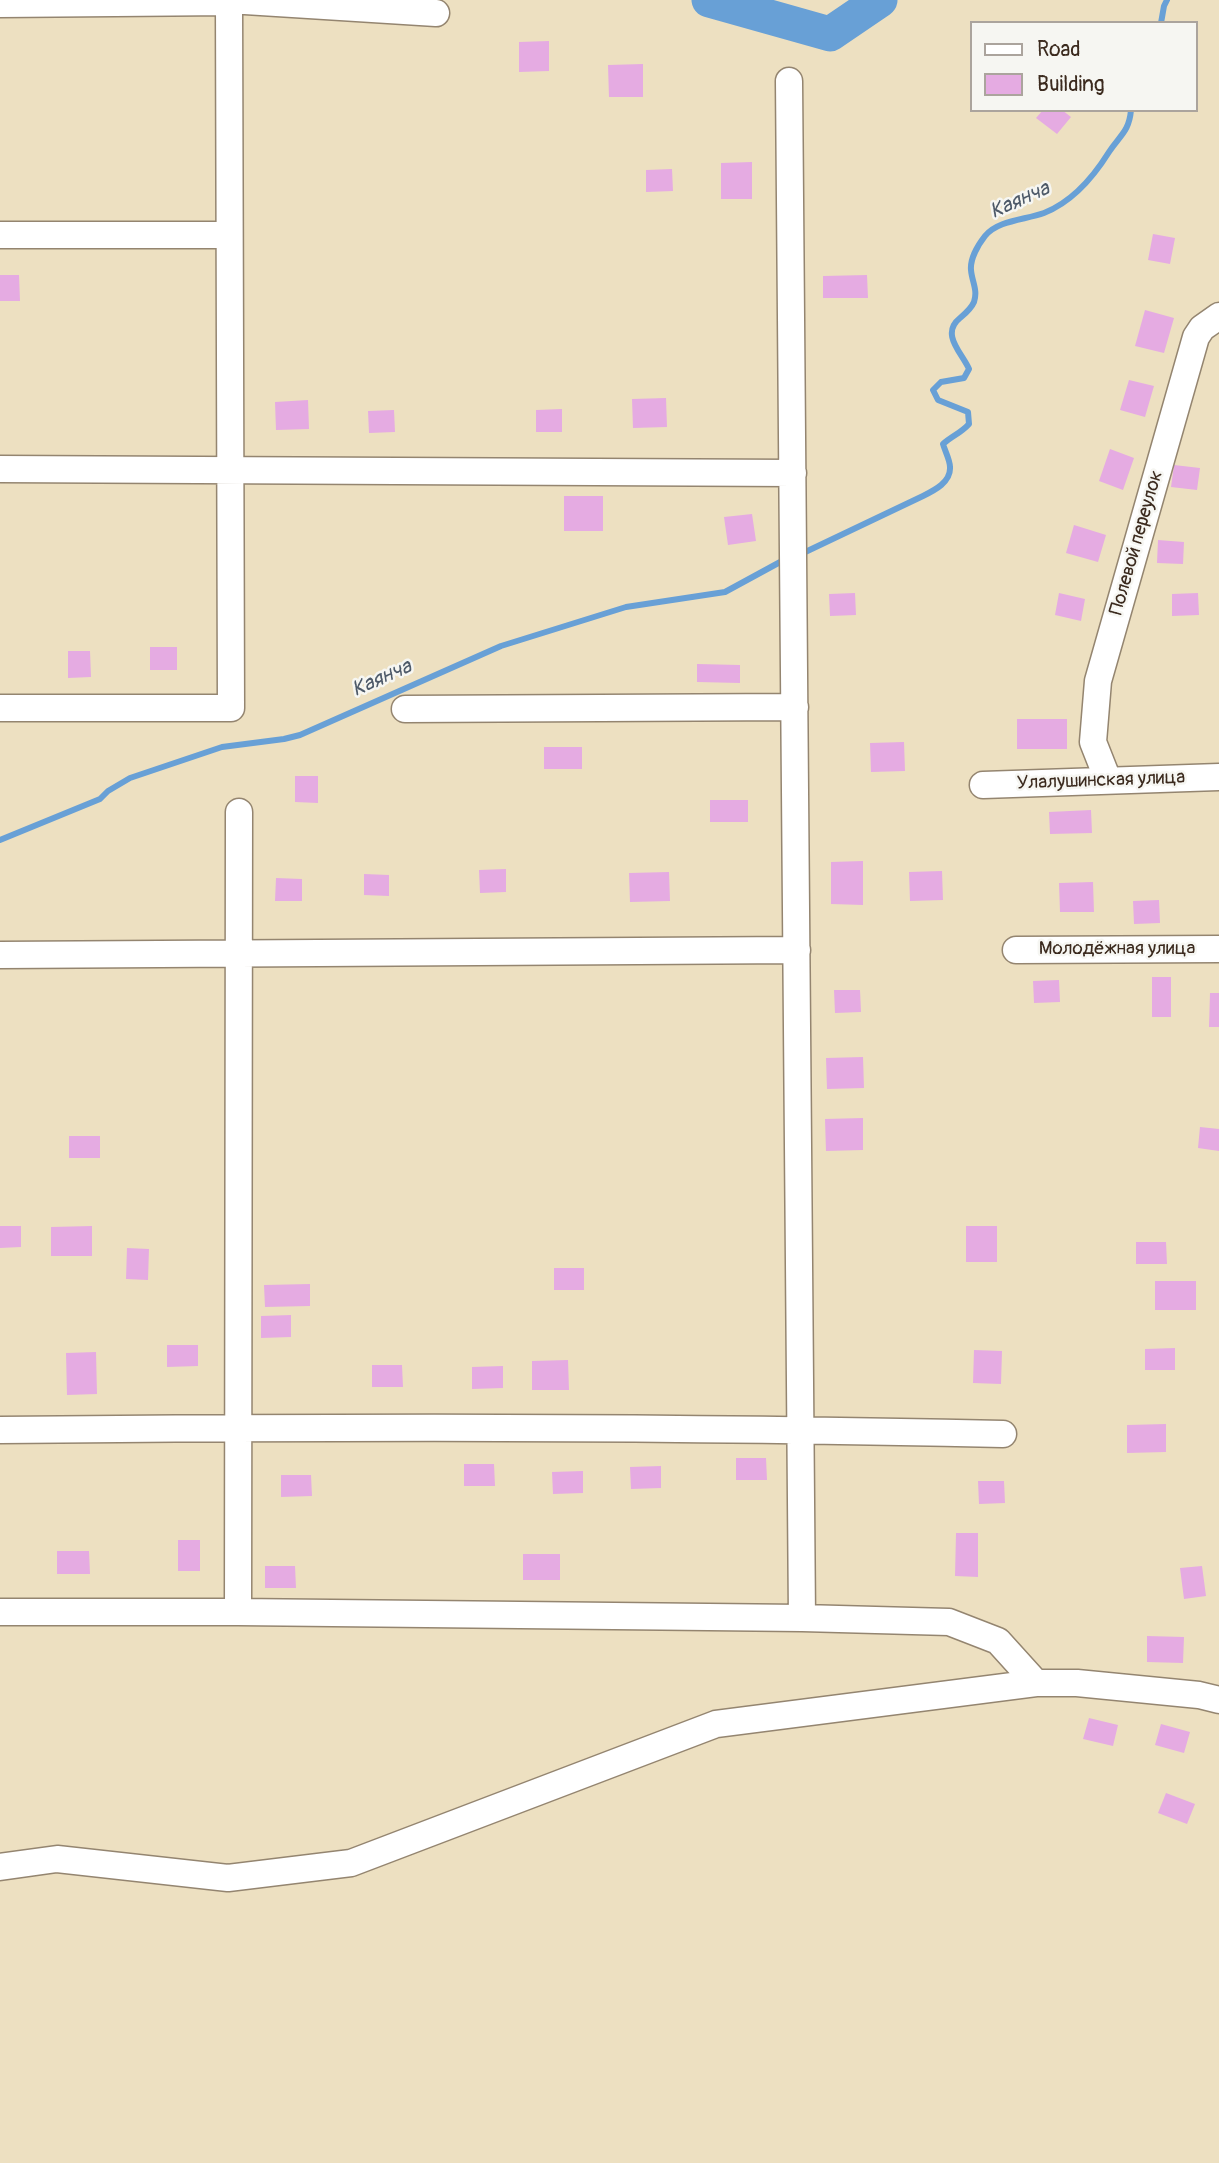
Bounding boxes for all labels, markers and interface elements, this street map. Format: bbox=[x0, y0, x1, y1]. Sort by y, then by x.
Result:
legend bbox=[970, 21, 1198, 112]
text: Road bbox=[1037, 36, 1081, 63]
text: Building bbox=[1037, 71, 1104, 98]
water label: Каянча bbox=[986, 177, 1054, 225]
street label: Полевой переулок bbox=[1105, 468, 1169, 618]
water label: Каянча bbox=[348, 655, 416, 703]
street label: Улалушинская улица bbox=[1016, 767, 1186, 795]
street label: Молодёжная улица bbox=[1039, 938, 1195, 960]

